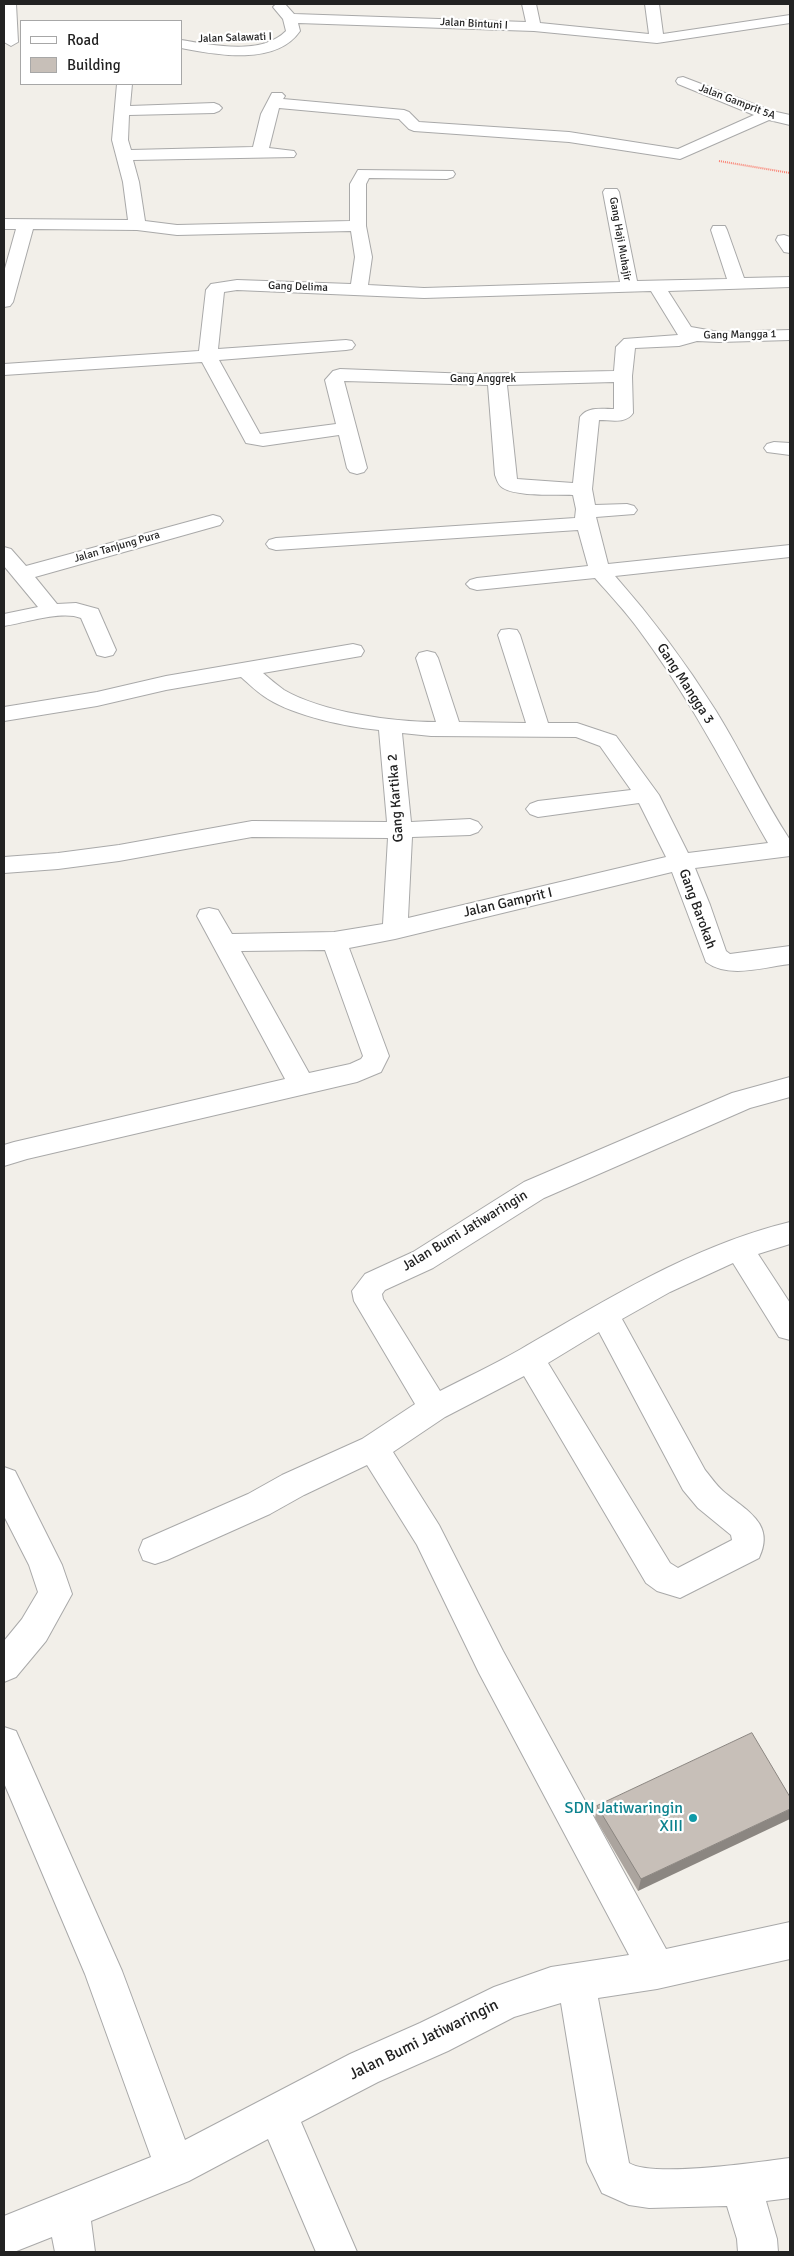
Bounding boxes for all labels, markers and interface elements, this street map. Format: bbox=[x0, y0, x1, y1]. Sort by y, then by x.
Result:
street label: Jalan Bintuni I bbox=[440, 16, 508, 32]
legend bbox=[20, 20, 182, 85]
street label: Jalan Salawati I bbox=[198, 30, 272, 46]
text: Road bbox=[67, 31, 99, 49]
text: Building bbox=[67, 56, 121, 74]
street label: Jalan Gamprit 5A bbox=[697, 81, 777, 123]
street label: Gang Haji Muhajir bbox=[606, 196, 634, 282]
street label: Gang Delima bbox=[268, 279, 328, 295]
street label: Gang Mangga 1 bbox=[703, 328, 777, 342]
street label: Gang Anggrek bbox=[450, 372, 516, 386]
street label: Jalan Tanjung Pura bbox=[73, 528, 161, 566]
street label: Gang Mangga 3 bbox=[653, 641, 717, 727]
street label: Gang Kartika 2 bbox=[385, 753, 407, 843]
street label: Gang Barokah bbox=[675, 867, 719, 951]
street label: Jalan Gamprit I bbox=[462, 885, 554, 921]
street label: Jalan Bumi Jatiwaringin bbox=[399, 1187, 531, 1275]
place label: SDN Jatiwaringin XIII bbox=[565, 1799, 683, 1837]
marker: SDN Jatiwaringin XIII bbox=[687, 1812, 699, 1824]
street label: Jalan Bumi Jatiwaringin bbox=[346, 1995, 502, 2085]

